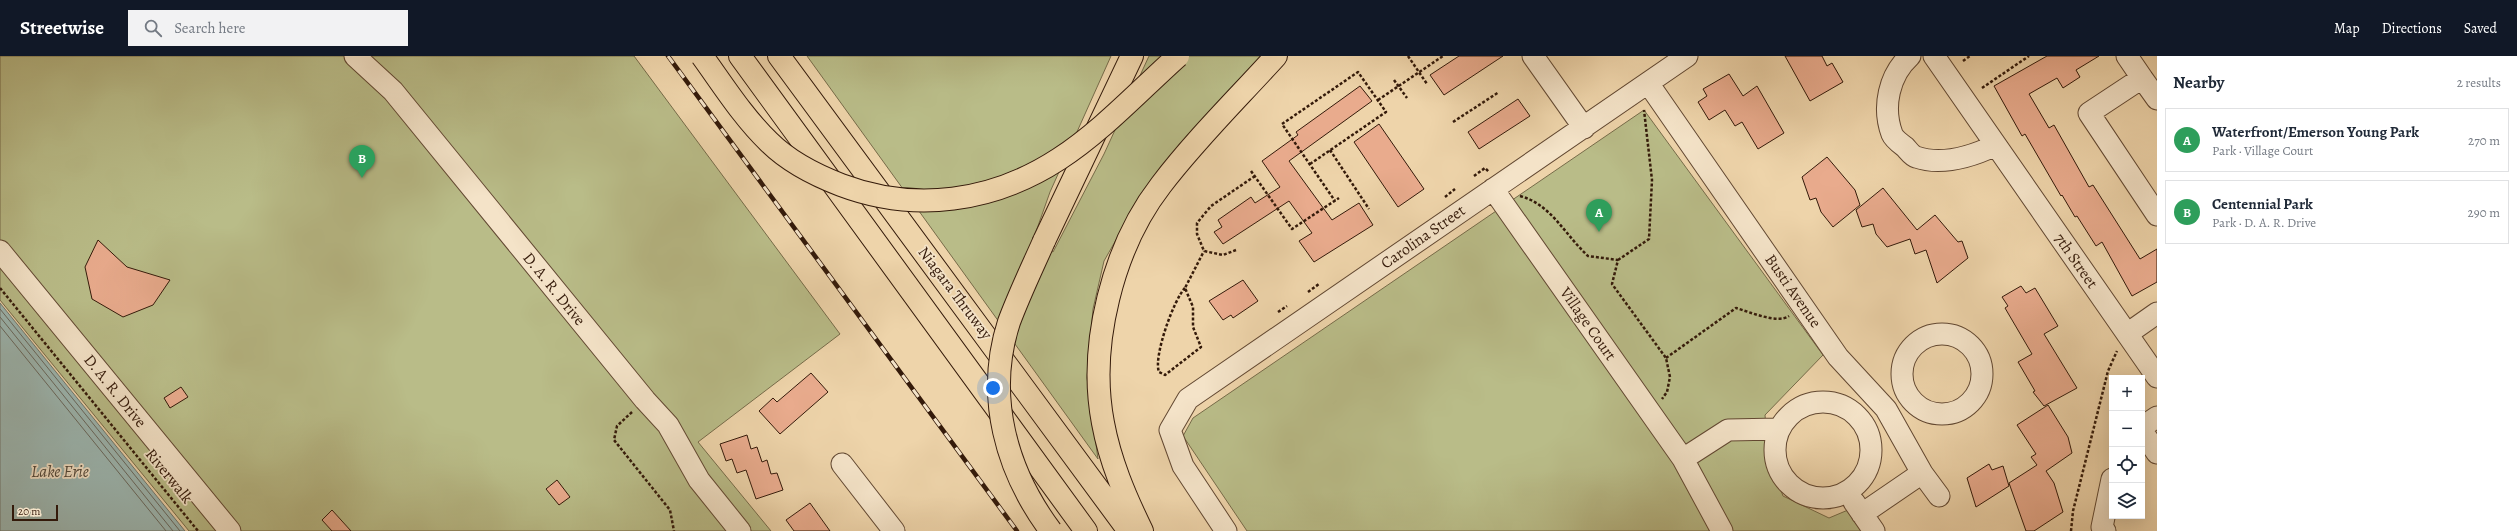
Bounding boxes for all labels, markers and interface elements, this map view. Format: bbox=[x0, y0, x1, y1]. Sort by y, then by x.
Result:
search box bbox=[128, 10, 408, 46]
text: Streetwise bbox=[20, 15, 104, 41]
icon: search bbox=[142, 17, 164, 39]
text: Search here bbox=[174, 18, 245, 38]
text: Map bbox=[2334, 19, 2360, 38]
text: Directions bbox=[2382, 19, 2442, 38]
text: Saved bbox=[2464, 19, 2497, 38]
text: Nearby bbox=[2173, 71, 2224, 94]
text: 2 results bbox=[2457, 74, 2501, 91]
text: Waterfront/Emerson Young Park bbox=[2212, 122, 2419, 142]
text: A bbox=[2183, 132, 2191, 149]
text: 270 m bbox=[2468, 132, 2500, 149]
text: Park · Village Court bbox=[2212, 142, 2313, 159]
pin: B bbox=[349, 145, 375, 178]
text: Centennial Park bbox=[2212, 194, 2313, 214]
pin: A bbox=[1586, 199, 1612, 232]
street label: Carolina Street bbox=[1376, 200, 1470, 274]
text: B bbox=[2183, 204, 2191, 221]
text: 290 m bbox=[2468, 204, 2500, 221]
text: Park · D. A. R. Drive bbox=[2212, 214, 2316, 231]
street label: 7th Street bbox=[2049, 229, 2103, 293]
street label: Niagara Thruway bbox=[913, 242, 998, 345]
street label: D. A. R. Drive bbox=[518, 248, 590, 330]
street label: Busti Avenue bbox=[1760, 250, 1826, 332]
street label: Village Court bbox=[1554, 282, 1621, 365]
street label: D. A. R. Drive bbox=[79, 350, 151, 432]
map controls bbox=[2109, 375, 2145, 519]
button: + bbox=[2109, 375, 2145, 411]
your location bbox=[983, 378, 1003, 398]
button: − bbox=[2109, 411, 2145, 447]
street label: Riverwalk bbox=[140, 444, 198, 508]
button: locate bbox=[2109, 447, 2145, 483]
water label: Lake Erie bbox=[31, 460, 89, 483]
button: layers bbox=[2109, 483, 2145, 519]
scale bar bbox=[12, 503, 58, 522]
text: 20 m bbox=[18, 504, 40, 519]

